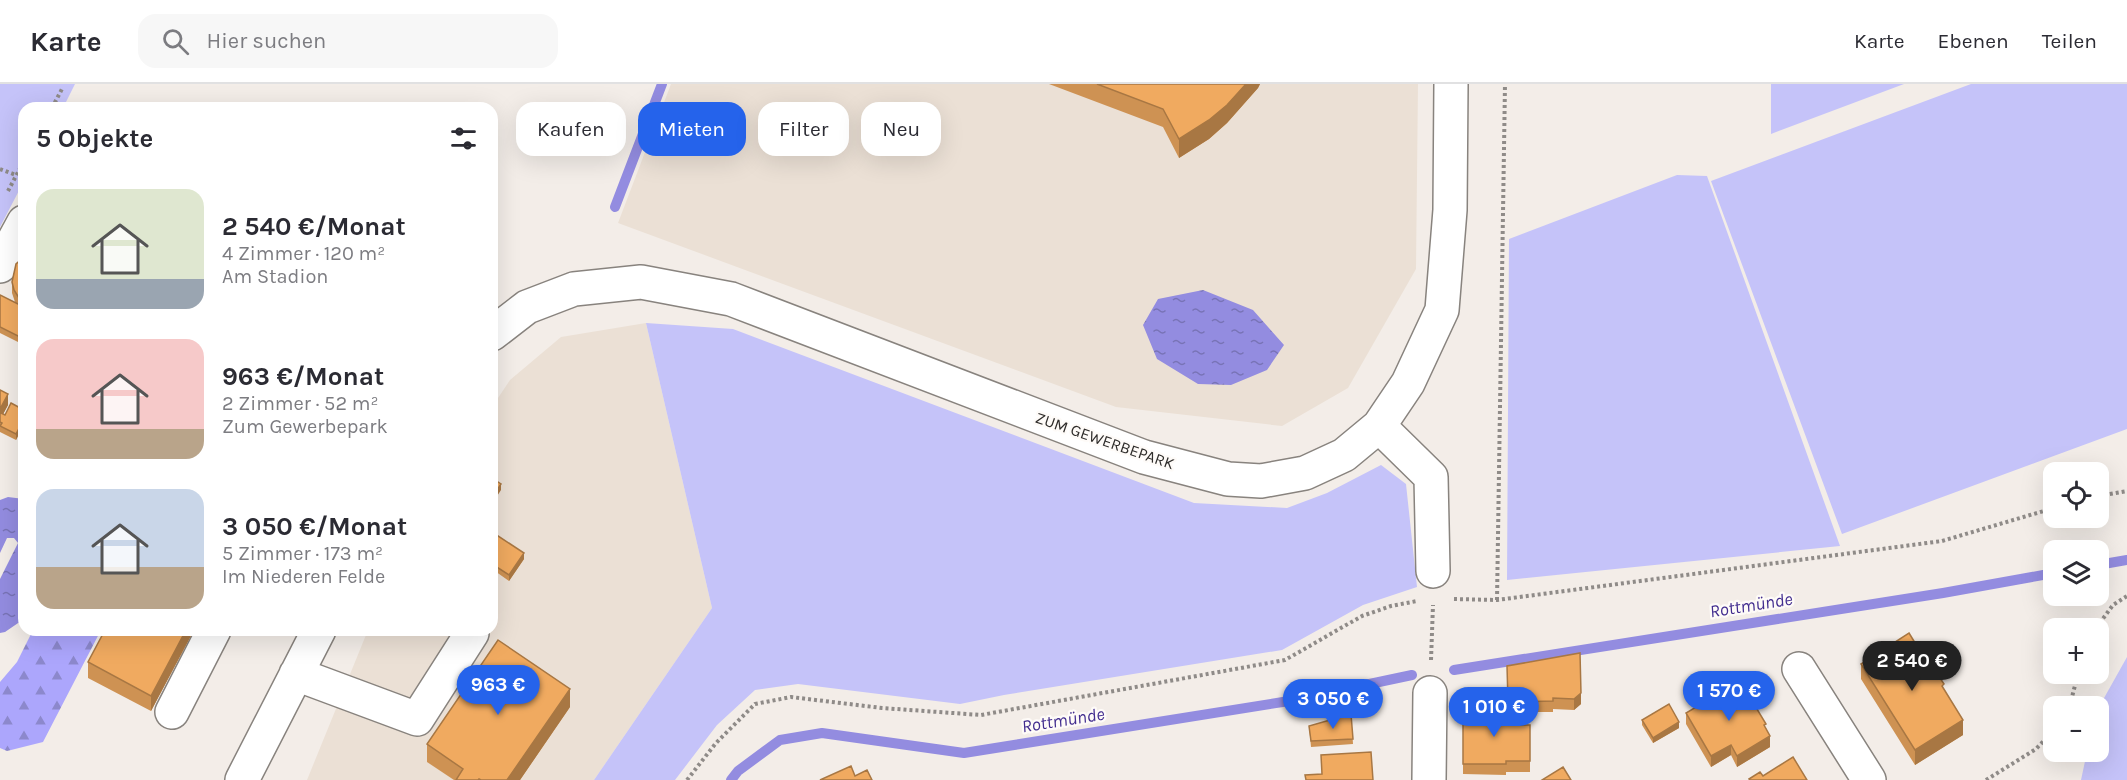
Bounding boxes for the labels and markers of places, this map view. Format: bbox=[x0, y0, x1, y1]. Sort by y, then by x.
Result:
pin: 2 540 € bbox=[1857, 641, 1967, 692]
pin: 963 € bbox=[456, 665, 540, 716]
pin: 1 570 € bbox=[1674, 671, 1784, 722]
pin: 3 050 € bbox=[1278, 679, 1388, 730]
pin: 1 010 € bbox=[1439, 687, 1549, 738]

